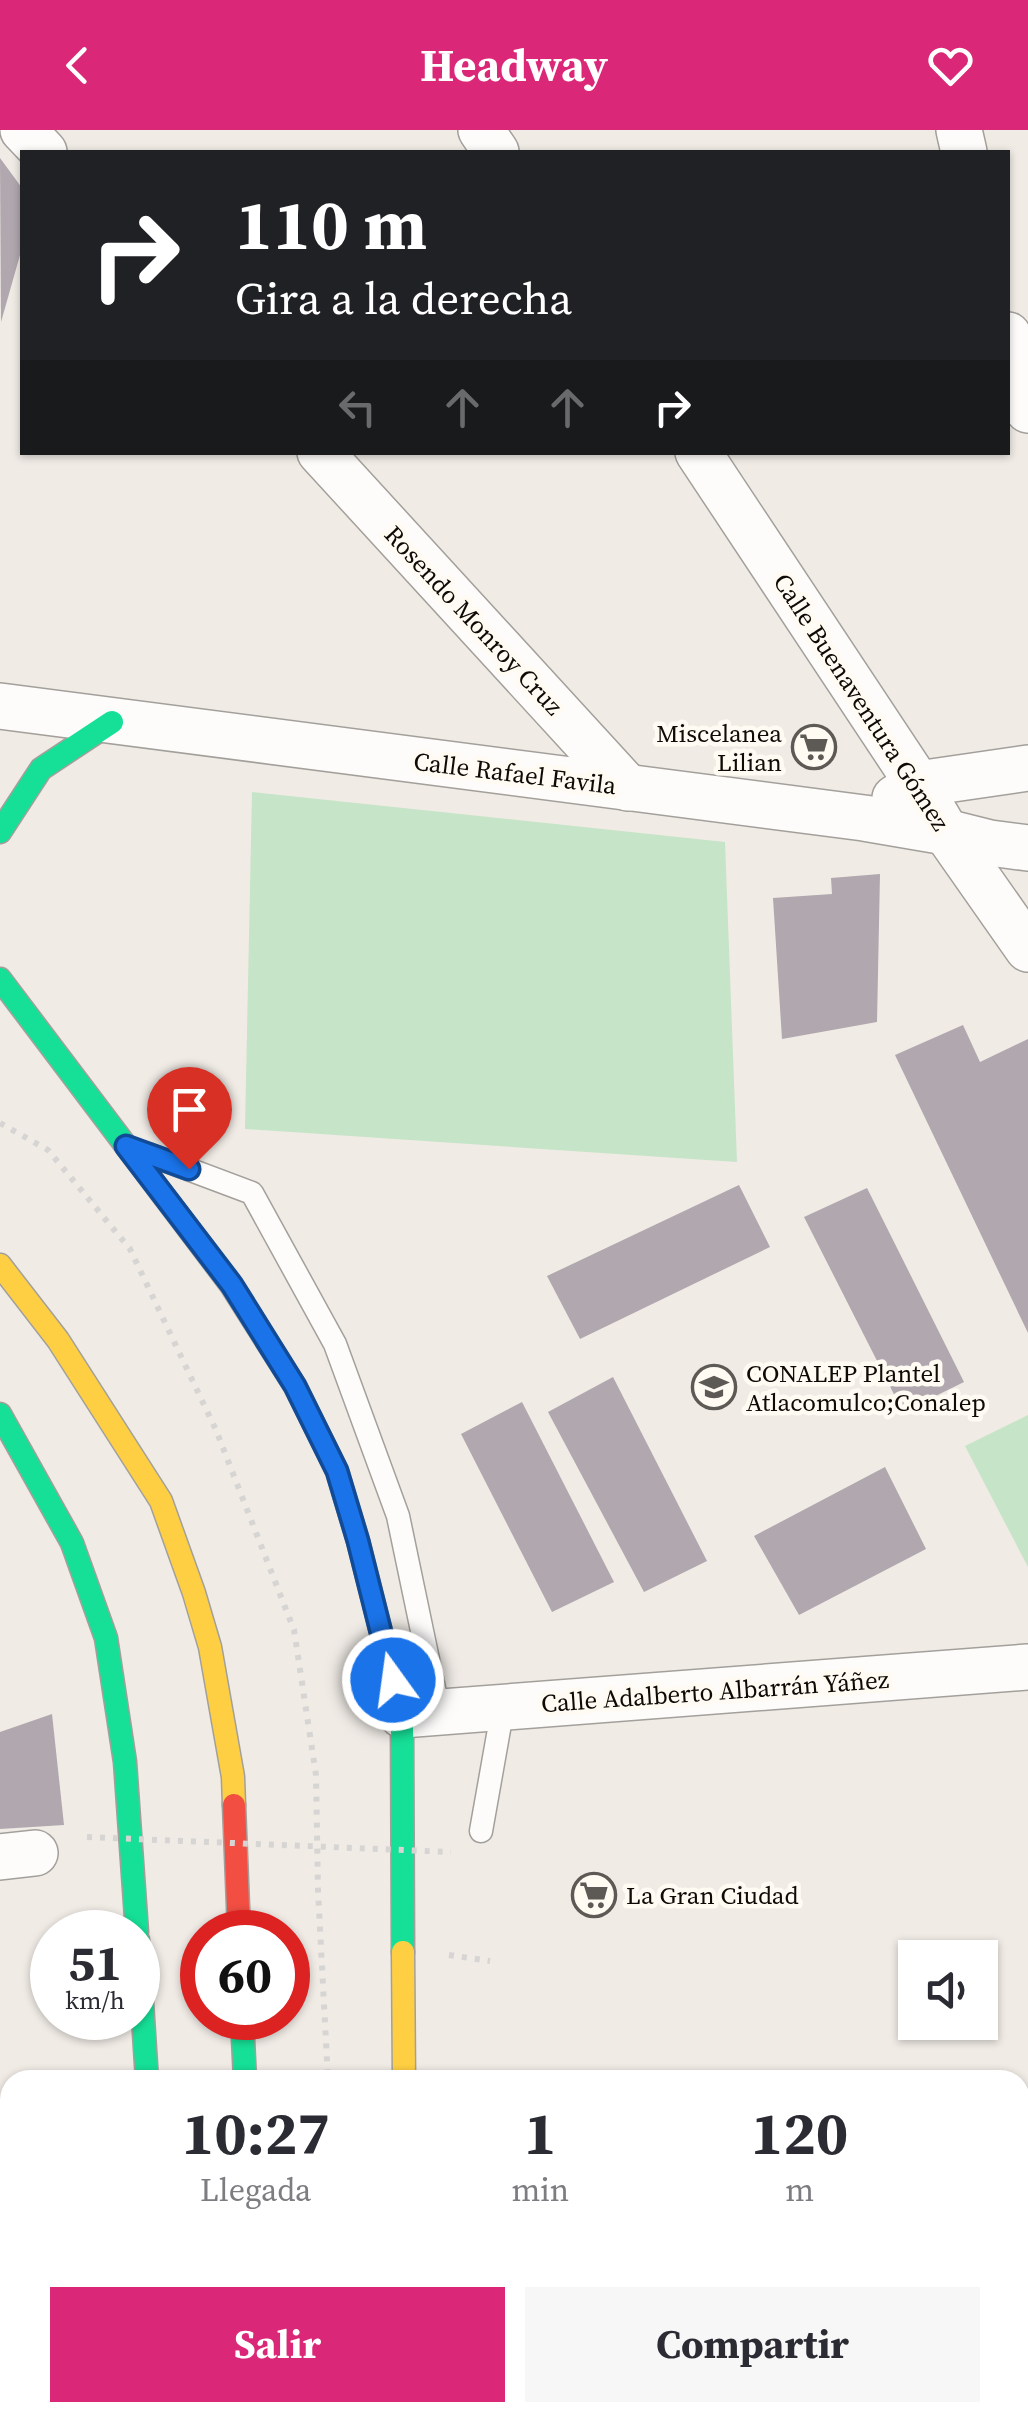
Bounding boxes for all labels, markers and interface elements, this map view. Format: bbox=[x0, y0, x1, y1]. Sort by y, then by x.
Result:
text: Headway bbox=[420, 34, 608, 96]
icon: back bbox=[50, 38, 105, 93]
icon: heart bbox=[923, 38, 978, 93]
text: 110 m bbox=[235, 176, 427, 272]
icon: right bbox=[70, 190, 200, 320]
text: Gira a la derecha bbox=[235, 267, 572, 329]
icon: left bbox=[330, 380, 385, 435]
icon: ahead bbox=[435, 380, 490, 435]
icon: ahead bbox=[540, 380, 595, 435]
icon: right bbox=[645, 380, 700, 435]
street label: Rosendo Monroy Cruz bbox=[377, 518, 571, 722]
street label: Calle Buenaventura Gómez bbox=[766, 567, 958, 837]
place label: Miscelanea Lilian bbox=[656, 716, 782, 779]
supermarket icon: Miscelanea Lilian bbox=[791, 724, 837, 770]
street label: Calle Rafael Favila bbox=[412, 744, 619, 802]
pin bbox=[147, 1067, 232, 1170]
icon: arrive bbox=[162, 1082, 217, 1137]
place label: CONALEP Plantel Atlacomulco;Conalep bbox=[746, 1356, 986, 1419]
school or university icon: CONALEP Plantel Atlacomulco;Conalep bbox=[691, 1364, 737, 1410]
position arrow bbox=[341, 1628, 445, 1732]
street label: Calle Adalberto Albarrán Yáñez bbox=[540, 1662, 890, 1720]
supermarket icon: La Gran Ciudad bbox=[571, 1872, 617, 1918]
place label: La Gran Ciudad bbox=[626, 1878, 799, 1912]
speed limit sign: 60 bbox=[180, 1910, 310, 2040]
text: 51 bbox=[68, 1928, 122, 1997]
map controls bbox=[898, 1940, 998, 2040]
button: sound bbox=[898, 1940, 998, 2040]
text: km/h bbox=[65, 1983, 125, 2017]
text: 10:27 bbox=[182, 2092, 330, 2174]
text: 1 bbox=[524, 2092, 557, 2174]
text: 120 bbox=[751, 2092, 848, 2174]
text: Llegada bbox=[200, 2168, 311, 2212]
text: min bbox=[511, 2168, 569, 2212]
text: m bbox=[785, 2168, 814, 2212]
button: Salir bbox=[50, 2287, 505, 2402]
button: Compartir bbox=[525, 2287, 980, 2402]

